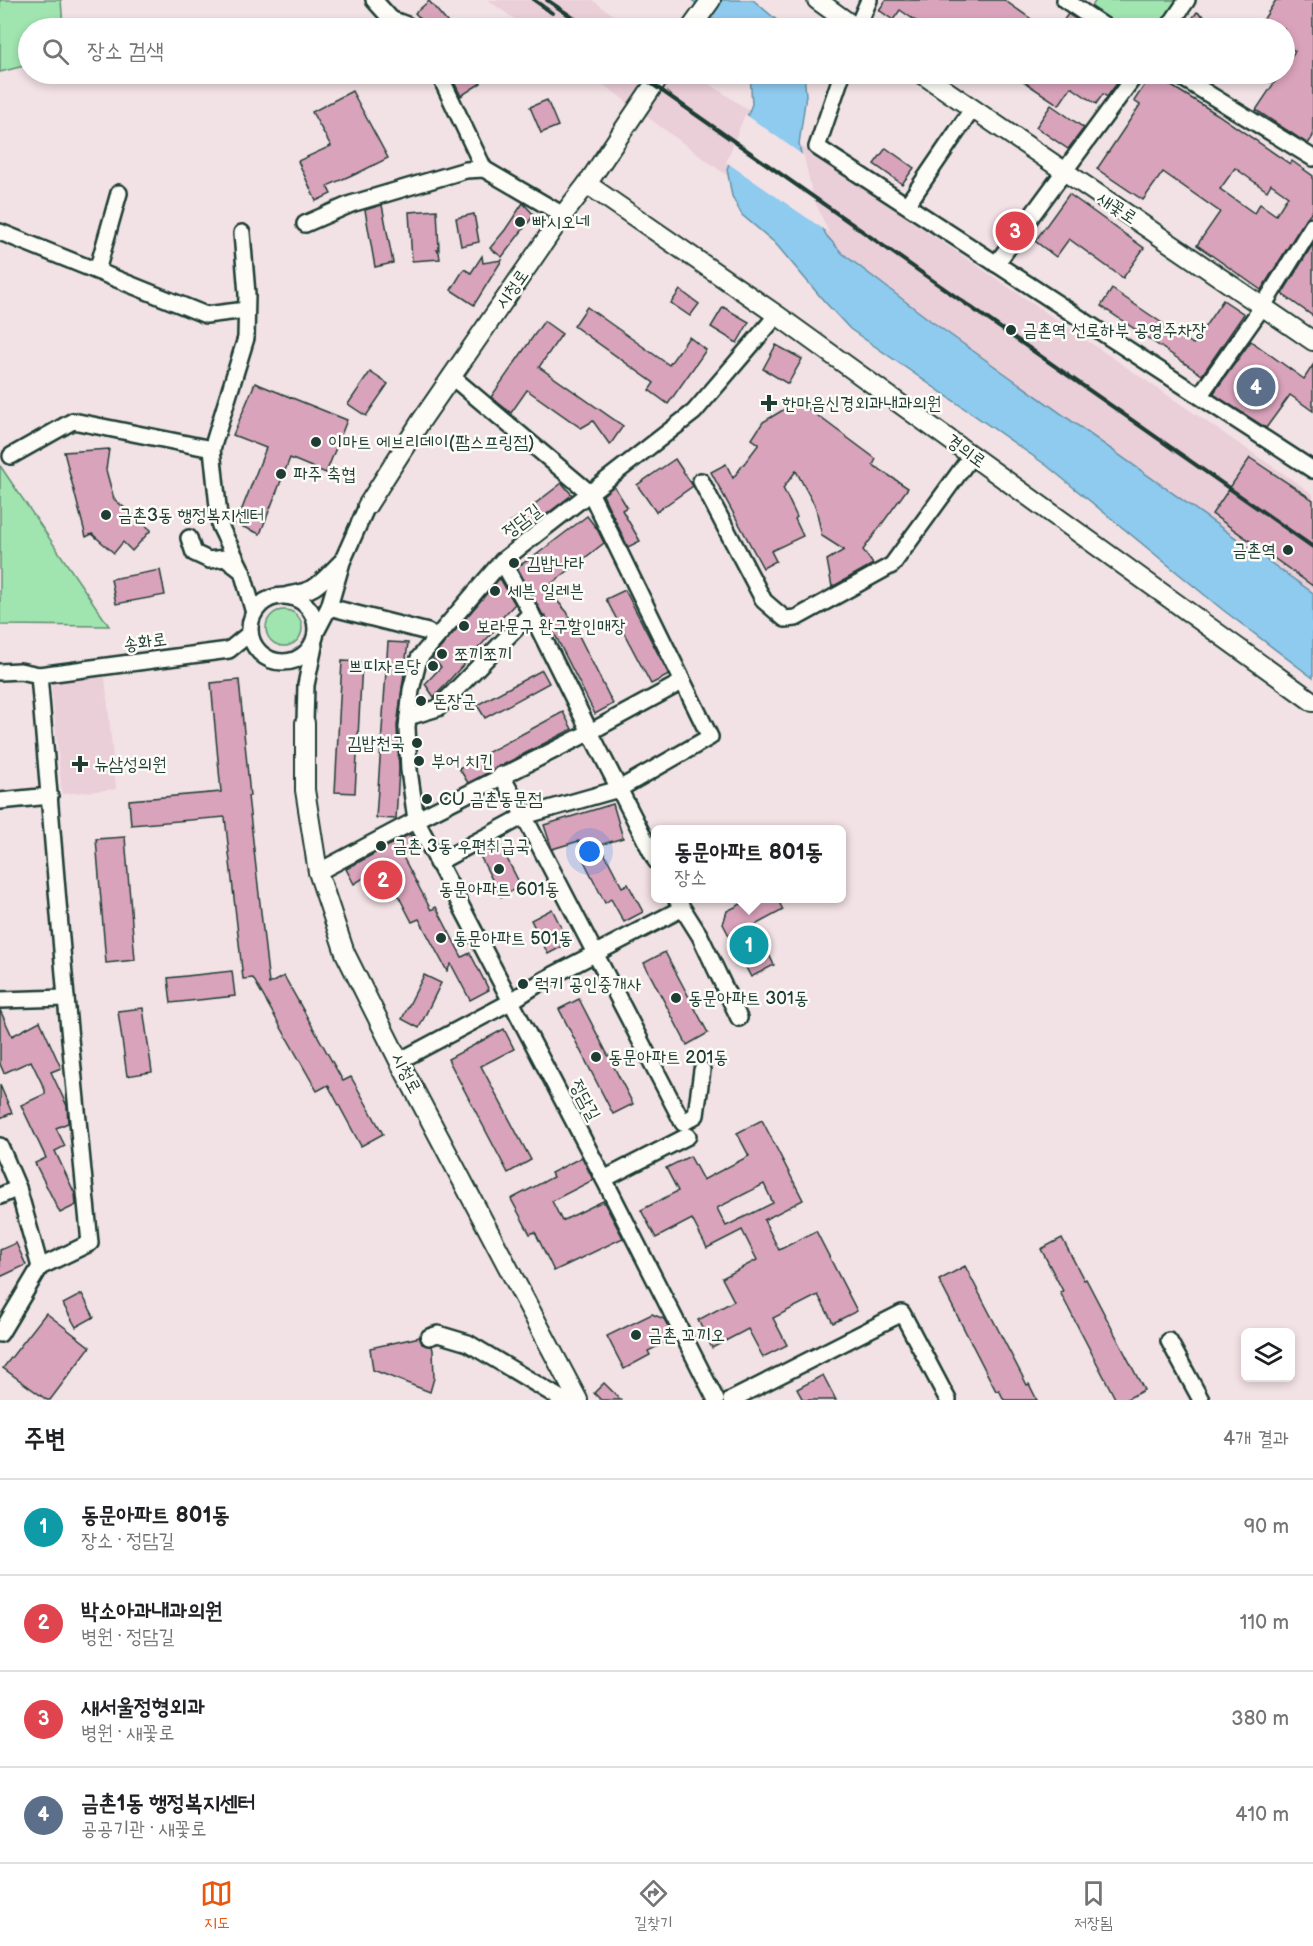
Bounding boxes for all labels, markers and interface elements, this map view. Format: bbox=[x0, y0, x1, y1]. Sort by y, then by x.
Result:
search box bbox=[18, 18, 1295, 84]
icon: search bbox=[39, 35, 72, 68]
text: 장소 검색 bbox=[87, 38, 164, 65]
street label: 새꽃로 bbox=[1093, 187, 1141, 229]
pin: 3 bbox=[996, 208, 1034, 254]
place label: 빠시오네 bbox=[532, 212, 590, 233]
marker: 빠시오네 bbox=[513, 215, 527, 229]
street label: 시청로 bbox=[491, 265, 533, 313]
place label: 금촌역 선로하부 공영주차장 bbox=[1023, 320, 1207, 341]
marker: 금촌역 선로하부 공영주차장 bbox=[1004, 323, 1018, 337]
pin: 4 bbox=[1236, 364, 1276, 410]
place label: 한마음신경외과내과의원 bbox=[782, 393, 941, 414]
marker: 한마음신경외과내과의원 bbox=[760, 394, 778, 412]
street label: 경의로 bbox=[942, 430, 990, 472]
place label: 이마트 에브리데이(팜스프링점) bbox=[328, 432, 534, 453]
marker: 이마트 에브리데이(팜스프링점) bbox=[309, 435, 323, 449]
place label: 파주 축협 bbox=[293, 464, 356, 485]
marker: 파주 축협 bbox=[274, 467, 288, 481]
street label: 정담길 bbox=[498, 499, 546, 542]
place label: 금촌3동 행정복지센터 bbox=[118, 505, 264, 526]
marker: 금촌3동 행정복지센터 bbox=[99, 508, 113, 522]
place label: 금촌역 bbox=[1233, 540, 1276, 561]
marker: 금촌역 bbox=[1281, 543, 1295, 557]
place label: 김밥나라 bbox=[526, 553, 584, 574]
marker: 김밥나라 bbox=[507, 556, 521, 570]
place label: 세븐 일레븐 bbox=[507, 581, 584, 602]
marker: 세븐 일레븐 bbox=[488, 584, 502, 598]
place label: 보라문구 완구할인매장 bbox=[476, 616, 626, 637]
marker: 보라문구 완구할인매장 bbox=[457, 619, 471, 633]
street label: 송화로 bbox=[122, 629, 168, 655]
place label: 쪼끼쪼끼 bbox=[454, 644, 512, 665]
marker: 쪼끼쪼끼 bbox=[435, 647, 449, 661]
place label: 쁘띠자르당 bbox=[349, 656, 422, 677]
marker: 쁘띠자르당 bbox=[426, 659, 440, 673]
place label: 돈장군 bbox=[433, 691, 476, 712]
marker: 돈장군 bbox=[414, 694, 428, 708]
place label: 김밥천국 bbox=[347, 733, 405, 754]
marker: 김밥천국 bbox=[410, 736, 424, 750]
place label: 부어 치킨 bbox=[431, 751, 494, 772]
place label: 뉴삼성의원 bbox=[94, 754, 166, 775]
marker: 부어 치킨 bbox=[412, 754, 426, 768]
marker: 뉴삼성의원 bbox=[71, 755, 89, 773]
place label: CU 금촌동문점 bbox=[439, 789, 543, 810]
marker: CU 금촌동문점 bbox=[420, 792, 434, 806]
popup bbox=[651, 825, 846, 903]
place label: 금촌 3동 우편취급국 bbox=[393, 836, 530, 857]
your location bbox=[575, 837, 604, 866]
marker: 금촌 3동 우편취급국 bbox=[374, 839, 388, 853]
text: 동문아파트 801동 bbox=[674, 839, 823, 866]
pin: 2 bbox=[364, 858, 403, 902]
marker: 동문아파트 601동 bbox=[492, 862, 506, 876]
text: 장소 bbox=[674, 866, 707, 890]
place label: 동문아파트 601동 bbox=[439, 879, 559, 900]
pin: 1 bbox=[730, 922, 768, 968]
place label: 동문아파트 501동 bbox=[453, 928, 573, 949]
marker: 동문아파트 501동 bbox=[434, 931, 448, 945]
place label: 럭키 공인중개사 bbox=[535, 974, 642, 995]
marker: 럭키 공인중개사 bbox=[516, 977, 530, 991]
place label: 동문아파트 301동 bbox=[688, 988, 808, 1009]
marker: 동문아파트 301동 bbox=[669, 991, 683, 1005]
place label: 동문아파트 201동 bbox=[608, 1047, 728, 1068]
street label: 시청로 bbox=[387, 1049, 425, 1097]
marker: 동문아파트 201동 bbox=[589, 1050, 603, 1064]
street label: 정담길 bbox=[566, 1076, 605, 1125]
place label: 금촌 꼬끼오 bbox=[648, 1325, 725, 1346]
marker: 금촌 꼬끼오 bbox=[629, 1328, 643, 1342]
map controls bbox=[1241, 1328, 1295, 1382]
button: layers bbox=[1241, 1328, 1295, 1382]
text: 주변 bbox=[24, 1424, 66, 1455]
text: 4개 결과 bbox=[1223, 1427, 1289, 1451]
text: 동문아파트 801동 bbox=[81, 1502, 229, 1529]
text: 1 bbox=[39, 1515, 48, 1539]
text: 90 m bbox=[1244, 1515, 1289, 1539]
text: 장소 · 정담길 bbox=[81, 1529, 175, 1553]
text: 박소아과내과의원 bbox=[81, 1598, 223, 1625]
text: 2 bbox=[38, 1611, 49, 1635]
text: 110 m bbox=[1240, 1611, 1289, 1635]
text: 병원 · 정담길 bbox=[81, 1625, 175, 1649]
text: 새서울정형외과 bbox=[81, 1694, 205, 1721]
text: 3 bbox=[38, 1707, 49, 1731]
text: 380 m bbox=[1231, 1707, 1289, 1731]
text: 병원 · 새꽃로 bbox=[81, 1721, 175, 1745]
text: 금촌1동 행정복지센터 bbox=[81, 1790, 256, 1817]
text: 4 bbox=[38, 1803, 49, 1827]
text: 410 m bbox=[1235, 1803, 1289, 1827]
text: 공공기관 · 새꽃로 bbox=[81, 1817, 207, 1841]
tab: 지도 bbox=[200, 1877, 233, 1933]
tab: 길찾기 bbox=[634, 1877, 673, 1933]
tab: 저장됨 bbox=[1074, 1877, 1113, 1933]

